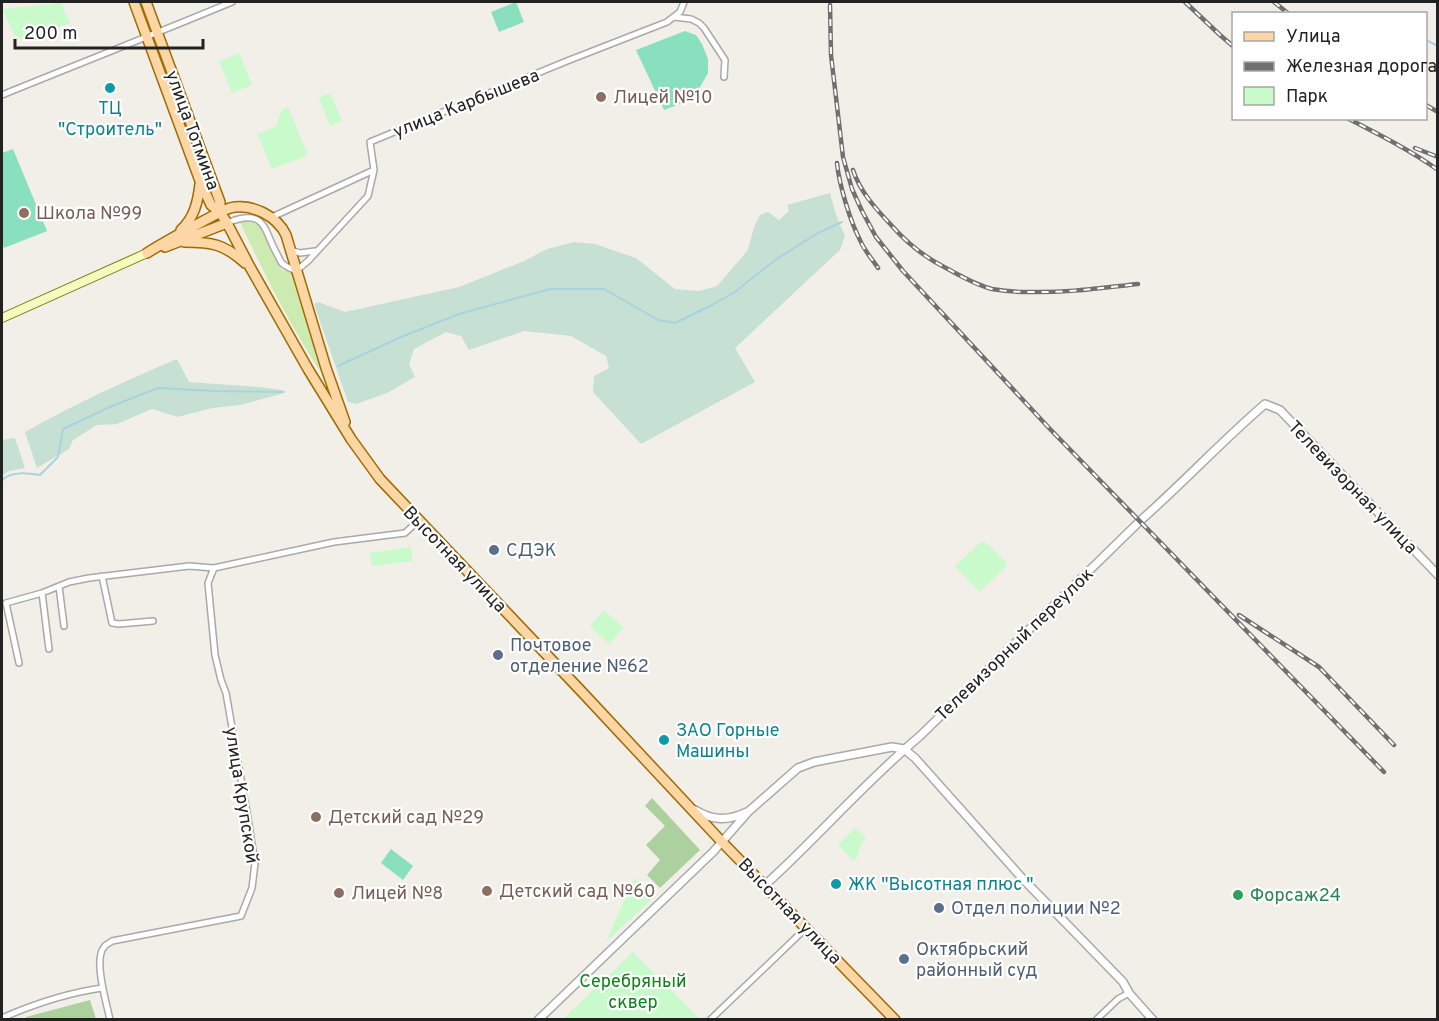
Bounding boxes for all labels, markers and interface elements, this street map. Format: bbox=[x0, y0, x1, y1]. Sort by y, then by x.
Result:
scale bar bbox=[15, 12, 202, 50]
legend bbox=[1232, 12, 1427, 120]
text: 200 m bbox=[24, 23, 77, 46]
text: Улица bbox=[1286, 26, 1340, 49]
text: Железная дорога bbox=[1286, 56, 1437, 79]
street label: улица Карбышева bbox=[390, 65, 543, 144]
street label: улица Тотмина bbox=[159, 68, 224, 194]
marker: ТЦ "Строитель" bbox=[103, 81, 117, 95]
text: Парк bbox=[1286, 86, 1328, 109]
place label: Лицей №10 bbox=[613, 87, 713, 110]
marker: Лицей №10 bbox=[594, 90, 608, 104]
place label: ТЦ "Строитель" bbox=[58, 98, 162, 142]
place label: Школа №99 bbox=[36, 203, 142, 226]
marker: Школа №99 bbox=[17, 206, 31, 220]
street label: Телевизорная улица bbox=[1282, 417, 1422, 560]
street label: Высотная улица bbox=[397, 502, 511, 618]
place label: СДЭК bbox=[506, 540, 557, 563]
marker: СДЭК bbox=[487, 543, 501, 557]
street label: Телевизорный переулок bbox=[931, 563, 1099, 727]
place label: Почтовое отделение №62 bbox=[510, 635, 649, 679]
marker: Почтовое отделение №62 bbox=[491, 648, 505, 662]
place label: ЗАО Горные Машины bbox=[676, 720, 780, 764]
street label: улица Крупской bbox=[218, 725, 263, 865]
marker: ЗАО Горные Машины bbox=[657, 733, 671, 747]
place label: Детский сад №29 bbox=[328, 807, 484, 830]
marker: Детский сад №29 bbox=[309, 810, 323, 824]
street label: Высотная улица bbox=[732, 854, 846, 970]
place label: ЖК "Высотная плюс " bbox=[848, 874, 1034, 897]
marker: ЖК "Высотная плюс " bbox=[829, 877, 843, 891]
place label: Детский сад №60 bbox=[499, 881, 656, 904]
place label: Лицей №8 bbox=[351, 883, 443, 906]
marker: Детский сад №60 bbox=[480, 884, 494, 898]
place label: Форсаж24 bbox=[1250, 885, 1341, 908]
marker: Лицей №8 bbox=[332, 886, 346, 900]
marker: Форсаж24 bbox=[1231, 888, 1245, 902]
place label: Отдел полиции №2 bbox=[951, 898, 1121, 921]
marker: Отдел полиции №2 bbox=[932, 901, 946, 915]
place label: Октябрьский районный суд bbox=[916, 939, 1037, 983]
marker: Октябрьский районный суд bbox=[897, 952, 911, 966]
park label: Серебряный сквер bbox=[579, 971, 687, 1015]

